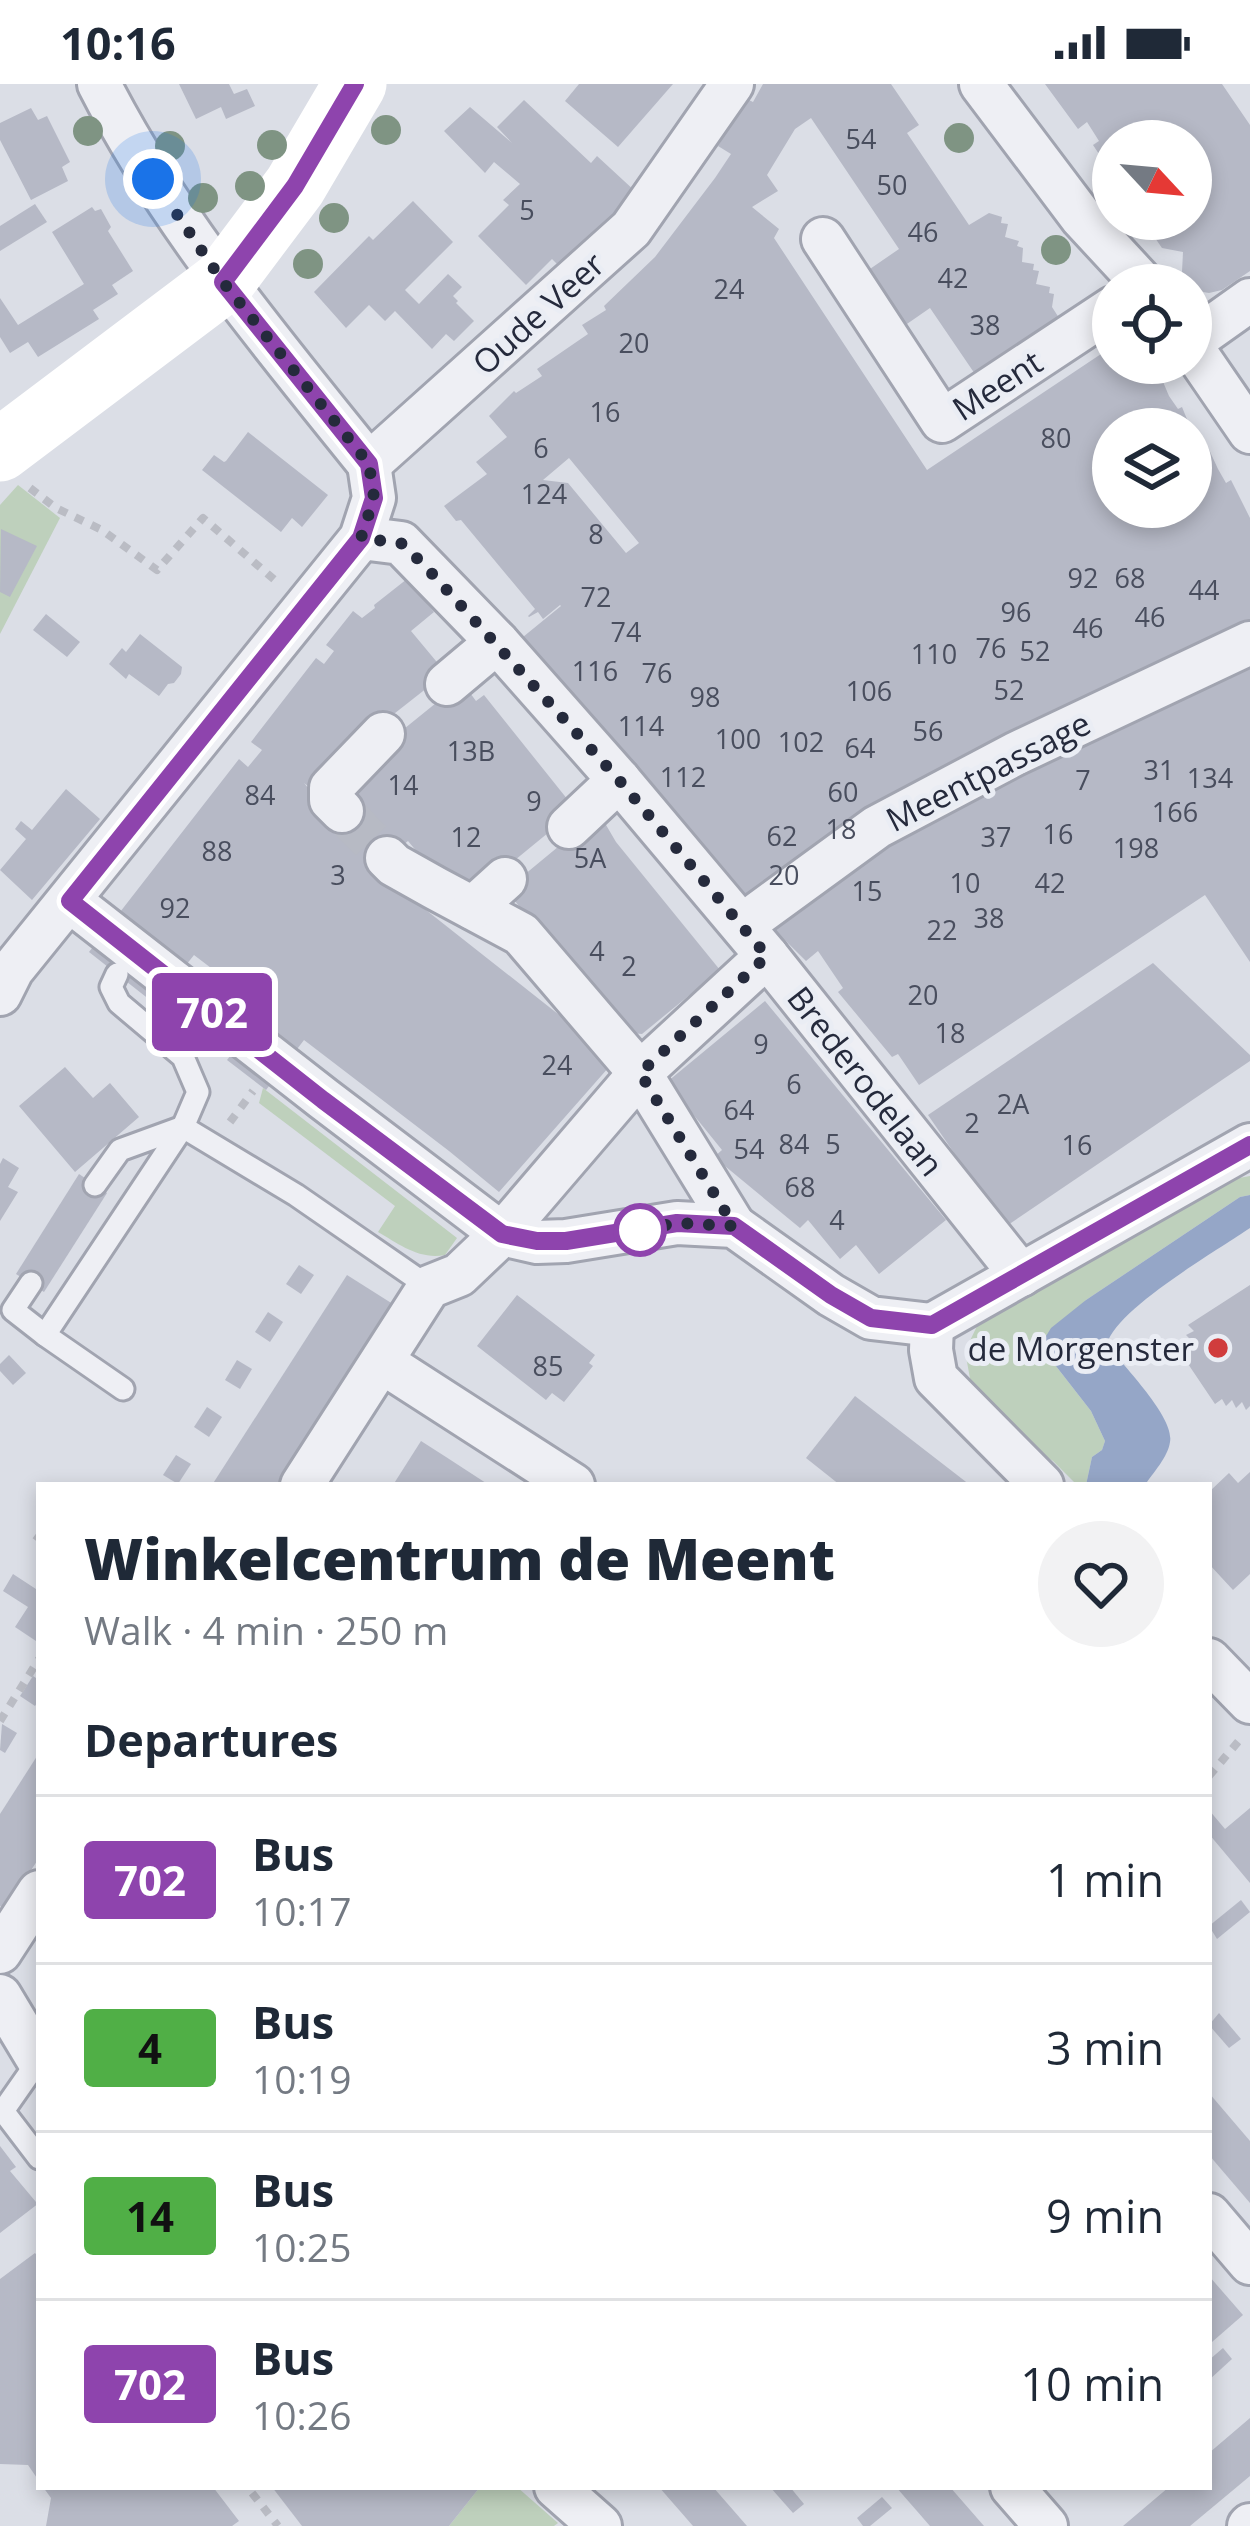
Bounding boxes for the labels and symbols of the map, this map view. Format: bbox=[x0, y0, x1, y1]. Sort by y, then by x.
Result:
house number: 54 bbox=[846, 120, 876, 157]
north arrow bbox=[1092, 120, 1212, 240]
your location bbox=[123, 149, 183, 209]
house number: 50 bbox=[877, 166, 907, 203]
house number: 5 bbox=[519, 191, 535, 228]
house number: 46 bbox=[908, 213, 938, 250]
street label: Oude Veer bbox=[462, 242, 614, 384]
house number: 42 bbox=[938, 259, 968, 296]
house number: 24 bbox=[714, 270, 744, 307]
house number: 38 bbox=[970, 306, 1000, 343]
house number: 20 bbox=[619, 324, 649, 361]
street label: Meent bbox=[943, 339, 1051, 431]
house number: 16 bbox=[590, 393, 620, 430]
house number: 80 bbox=[1041, 419, 1071, 456]
house number: 6 bbox=[533, 429, 549, 466]
house number: 124 bbox=[521, 475, 567, 512]
house number: 8 bbox=[588, 515, 604, 552]
house number: 92 bbox=[1068, 559, 1098, 596]
house number: 68 bbox=[1115, 559, 1145, 596]
house number: 44 bbox=[1189, 571, 1219, 608]
house number: 72 bbox=[581, 578, 611, 615]
house number: 96 bbox=[1001, 593, 1031, 630]
house number: 46 bbox=[1135, 598, 1165, 635]
house number: 46 bbox=[1073, 609, 1103, 646]
house number: 74 bbox=[611, 613, 641, 650]
house number: 76 bbox=[976, 629, 1006, 666]
house number: 52 bbox=[1020, 632, 1050, 669]
house number: 110 bbox=[911, 635, 957, 672]
house number: 116 bbox=[572, 652, 618, 689]
house number: 76 bbox=[642, 654, 672, 691]
house number: 52 bbox=[994, 671, 1024, 708]
house number: 106 bbox=[846, 672, 892, 709]
house number: 98 bbox=[690, 678, 720, 715]
street label: Meentpassage bbox=[878, 700, 1098, 842]
house number: 114 bbox=[618, 707, 664, 744]
house number: 56 bbox=[913, 712, 943, 749]
house number: 100 bbox=[715, 720, 761, 757]
house number: 102 bbox=[778, 723, 824, 760]
house number: 64 bbox=[845, 729, 875, 766]
house number: 13B bbox=[447, 732, 495, 769]
house number: 31 bbox=[1144, 751, 1174, 788]
house number: 112 bbox=[660, 758, 706, 795]
house number: 134 bbox=[1187, 759, 1233, 796]
house number: 7 bbox=[1075, 761, 1091, 798]
house number: 14 bbox=[388, 766, 418, 803]
house number: 60 bbox=[828, 773, 858, 810]
house number: 84 bbox=[245, 776, 275, 813]
house number: 9 bbox=[526, 782, 542, 819]
house number: 166 bbox=[1152, 793, 1198, 830]
house number: 18 bbox=[826, 810, 856, 847]
house number: 16 bbox=[1043, 815, 1073, 852]
house number: 62 bbox=[767, 817, 797, 854]
house number: 12 bbox=[451, 818, 481, 855]
house number: 37 bbox=[981, 818, 1011, 855]
house number: 198 bbox=[1113, 829, 1159, 866]
house number: 88 bbox=[202, 832, 232, 869]
house number: 5A bbox=[574, 839, 607, 876]
house number: 3 bbox=[330, 856, 346, 893]
house number: 20 bbox=[769, 856, 799, 893]
house number: 10 bbox=[950, 864, 980, 901]
house number: 42 bbox=[1035, 864, 1065, 901]
house number: 15 bbox=[852, 872, 882, 909]
house number: 92 bbox=[160, 889, 190, 926]
house number: 38 bbox=[974, 899, 1004, 936]
house number: 22 bbox=[927, 911, 957, 948]
house number: 4 bbox=[589, 932, 605, 969]
house number: 2 bbox=[621, 947, 637, 984]
line badge: 702 bbox=[143, 973, 281, 1051]
house number: 20 bbox=[908, 976, 938, 1013]
street label: Brederodelaan bbox=[778, 977, 954, 1185]
house number: 18 bbox=[935, 1014, 965, 1051]
house number: 9 bbox=[753, 1025, 769, 1062]
house number: 24 bbox=[542, 1046, 572, 1083]
house number: 6 bbox=[786, 1065, 802, 1102]
house number: 2A bbox=[997, 1085, 1030, 1122]
house number: 64 bbox=[724, 1091, 754, 1128]
house number: 2 bbox=[964, 1104, 980, 1141]
house number: 84 bbox=[779, 1125, 809, 1162]
house number: 5 bbox=[825, 1125, 841, 1162]
house number: 16 bbox=[1062, 1126, 1092, 1163]
house number: 54 bbox=[734, 1130, 764, 1167]
house number: 68 bbox=[785, 1168, 815, 1205]
house number: 4 bbox=[829, 1201, 845, 1238]
unlabelled marker bbox=[615, 1205, 665, 1255]
place label: de Morgenster bbox=[967, 1326, 1194, 1371]
marker: de Morgenster bbox=[1205, 1335, 1231, 1361]
house number: 85 bbox=[533, 1347, 563, 1384]

